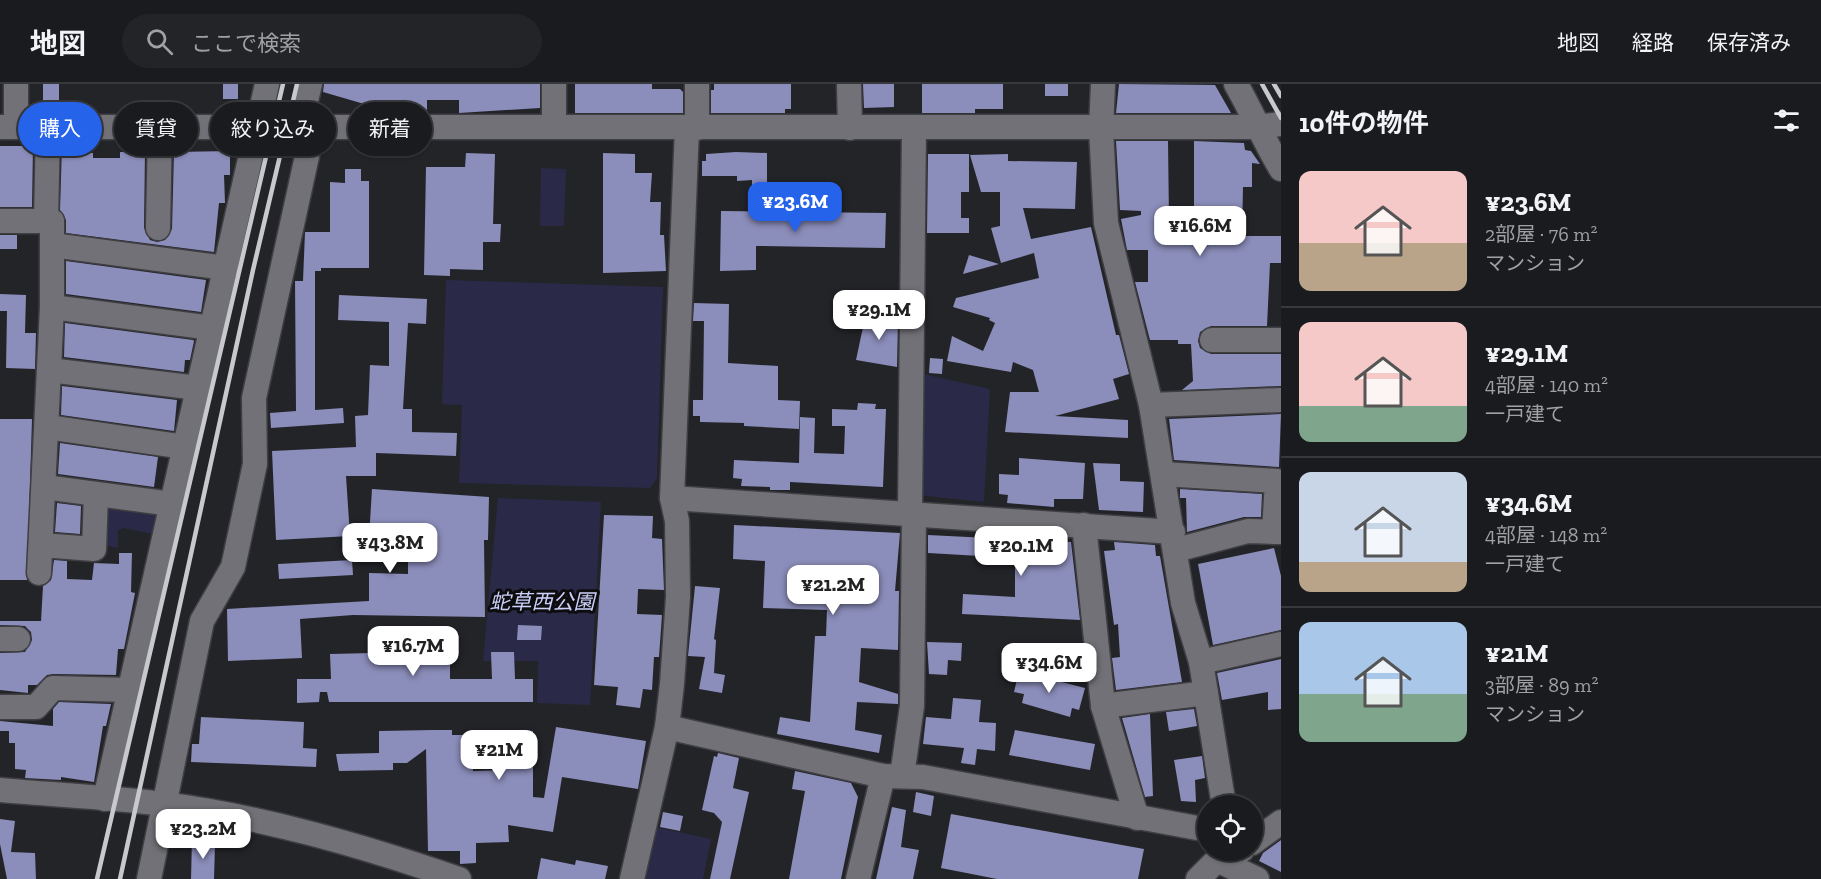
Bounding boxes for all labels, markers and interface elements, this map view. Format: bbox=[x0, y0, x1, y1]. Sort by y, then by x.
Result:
search box bbox=[122, 14, 542, 68]
icon: search bbox=[143, 25, 176, 58]
text: 地図 bbox=[30, 27, 86, 60]
text: ここで検索 bbox=[191, 30, 301, 57]
text: 地図 bbox=[1557, 30, 1599, 55]
text: 経路 bbox=[1632, 30, 1674, 55]
text: 保存済み bbox=[1707, 30, 1791, 55]
chip: 購入 bbox=[18, 102, 102, 156]
chip: 賃貸 bbox=[114, 102, 198, 156]
chip: 絞り込み bbox=[210, 102, 336, 156]
chip: 新着 bbox=[348, 102, 432, 156]
icon: filters bbox=[1770, 104, 1803, 137]
text: 10件の物件 bbox=[1299, 107, 1428, 139]
pin: ¥23.6M bbox=[746, 182, 844, 233]
text: ¥23.6M bbox=[1485, 186, 1571, 218]
text: ¥23.6M bbox=[762, 189, 828, 213]
icon: home bbox=[1347, 195, 1419, 267]
pin: ¥16.6M bbox=[1151, 206, 1249, 257]
text: ¥16.6M bbox=[1168, 213, 1232, 237]
text: 2部屋 · 76 m² bbox=[1485, 222, 1598, 246]
text: マンション bbox=[1485, 251, 1585, 275]
pin: ¥29.1M bbox=[830, 290, 928, 341]
text: ¥29.1M bbox=[847, 297, 911, 321]
text: ¥29.1M bbox=[1485, 337, 1568, 369]
icon: home bbox=[1347, 346, 1419, 418]
text: 4部屋 · 140 m² bbox=[1485, 373, 1608, 397]
text: 一戸建て bbox=[1485, 402, 1565, 426]
text: ¥34.6M bbox=[1485, 487, 1572, 519]
icon: home bbox=[1347, 496, 1419, 568]
pin: ¥43.8M bbox=[341, 523, 439, 574]
text: 4部屋 · 148 m² bbox=[1485, 523, 1607, 547]
pin: ¥20.1M bbox=[972, 526, 1070, 577]
text: ¥43.8M bbox=[356, 530, 424, 554]
text: ¥20.1M bbox=[989, 533, 1053, 557]
text: 一戸建て bbox=[1485, 552, 1565, 576]
pin: ¥21.2M bbox=[784, 565, 882, 616]
text: ¥21.2M bbox=[801, 572, 865, 596]
park label: 蛇草西公園 bbox=[490, 589, 597, 614]
pin: ¥16.7M bbox=[364, 626, 462, 677]
text: ¥16.7M bbox=[382, 633, 444, 657]
text: ¥21M bbox=[1485, 637, 1548, 669]
pin: ¥34.6M bbox=[1000, 643, 1098, 694]
icon: home bbox=[1347, 646, 1419, 718]
text: ¥34.6M bbox=[1016, 650, 1082, 674]
text: 3部屋 · 89 m² bbox=[1485, 673, 1598, 697]
text: マンション bbox=[1485, 702, 1585, 726]
pin: ¥21M bbox=[463, 730, 535, 781]
text: ¥21M bbox=[475, 737, 523, 761]
map controls bbox=[1197, 795, 1263, 861]
button: locate bbox=[1197, 795, 1263, 861]
pin: ¥23.2M bbox=[154, 809, 252, 860]
text: ¥23.2M bbox=[170, 816, 236, 840]

